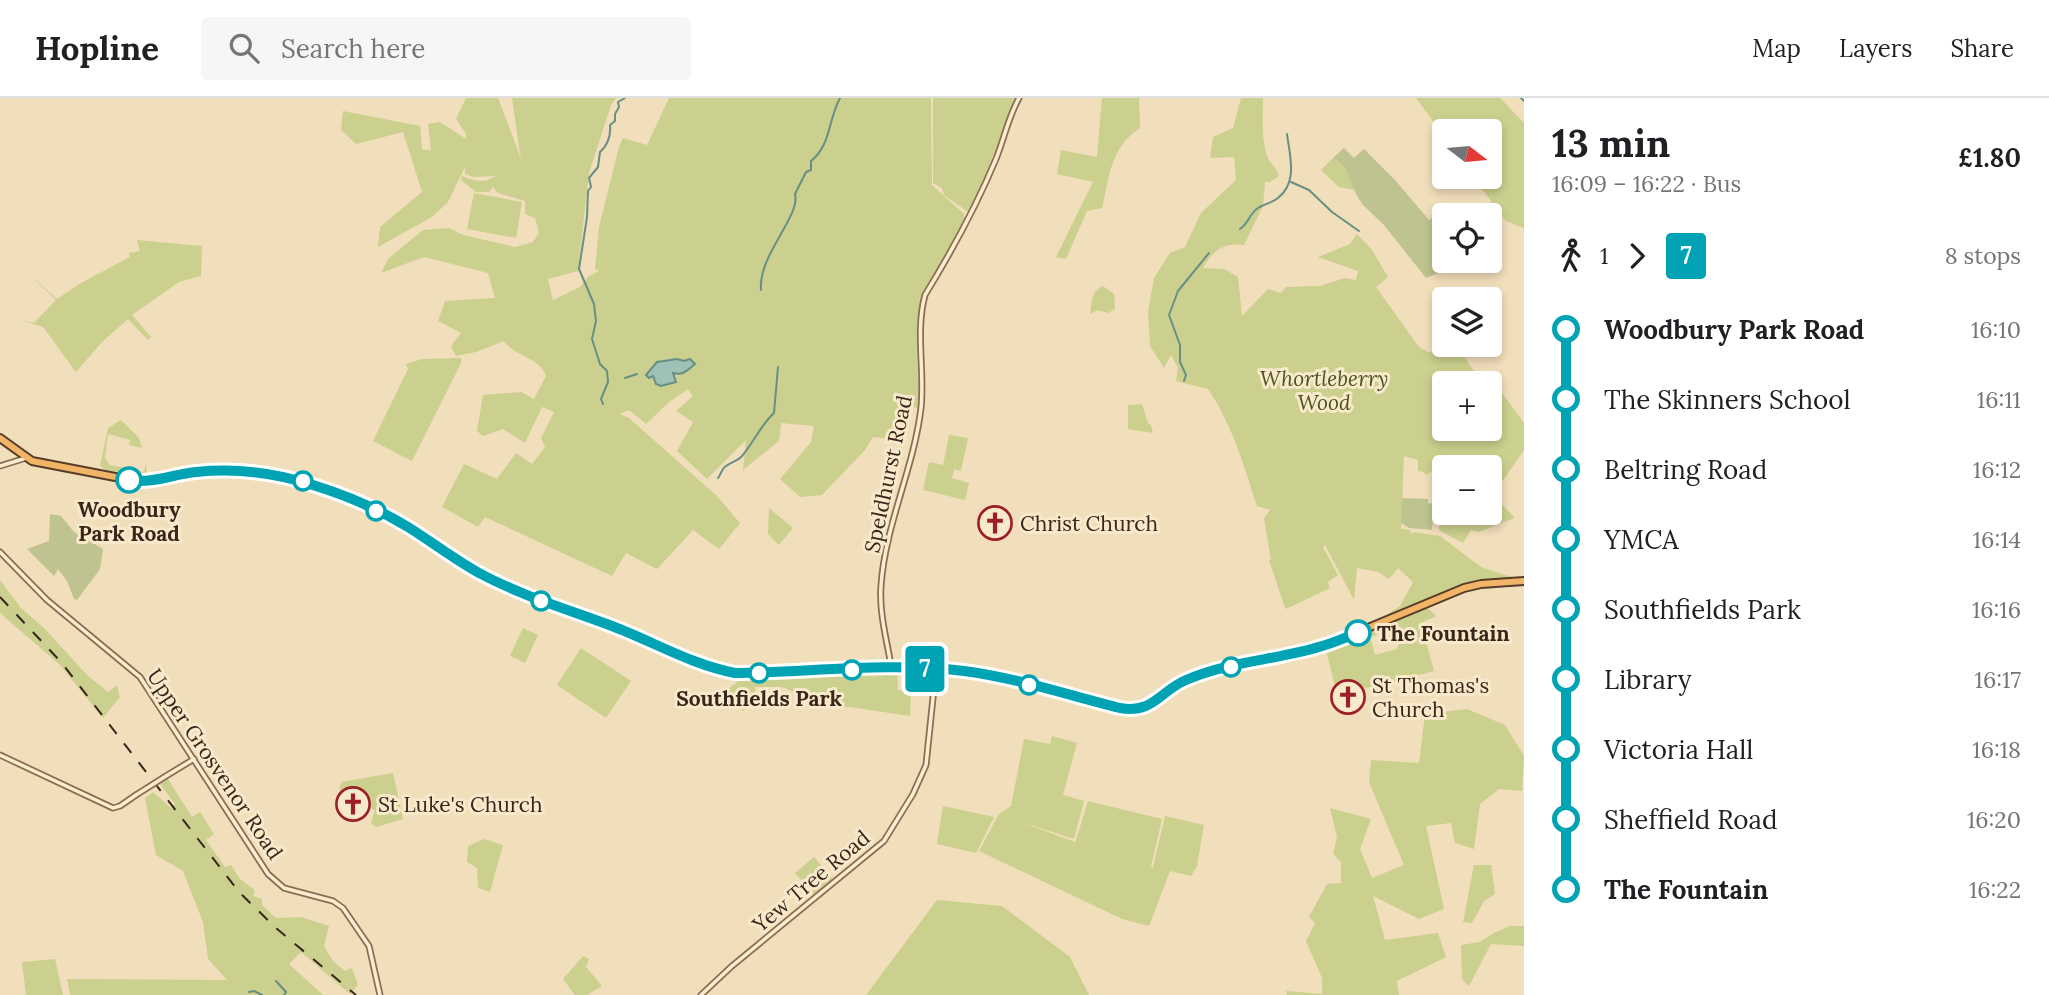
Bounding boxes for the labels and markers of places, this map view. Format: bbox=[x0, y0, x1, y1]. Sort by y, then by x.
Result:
marker: Woodbury Park Road bbox=[116, 467, 142, 493]
unlabelled marker bbox=[293, 471, 313, 491]
place label: Woodbury Park Road bbox=[77, 496, 181, 547]
unlabelled marker bbox=[366, 501, 386, 521]
church icon: Christ Church bbox=[976, 504, 1014, 542]
place label: Christ Church bbox=[1020, 510, 1158, 537]
unlabelled marker bbox=[531, 591, 551, 611]
marker: The Fountain bbox=[1345, 620, 1371, 646]
place label: The Fountain bbox=[1377, 620, 1510, 647]
unlabelled marker bbox=[1221, 657, 1241, 677]
unlabelled marker bbox=[842, 660, 862, 680]
marker: Southfields Park bbox=[749, 663, 769, 683]
place label: St Thomas's Church bbox=[1372, 672, 1489, 723]
unlabelled marker bbox=[1019, 675, 1039, 695]
church icon: St Thomas's Church bbox=[1329, 678, 1367, 716]
place label: Southfields Park bbox=[676, 685, 842, 712]
church icon: St Luke's Church bbox=[334, 785, 372, 823]
place label: St Luke's Church bbox=[378, 791, 543, 818]

